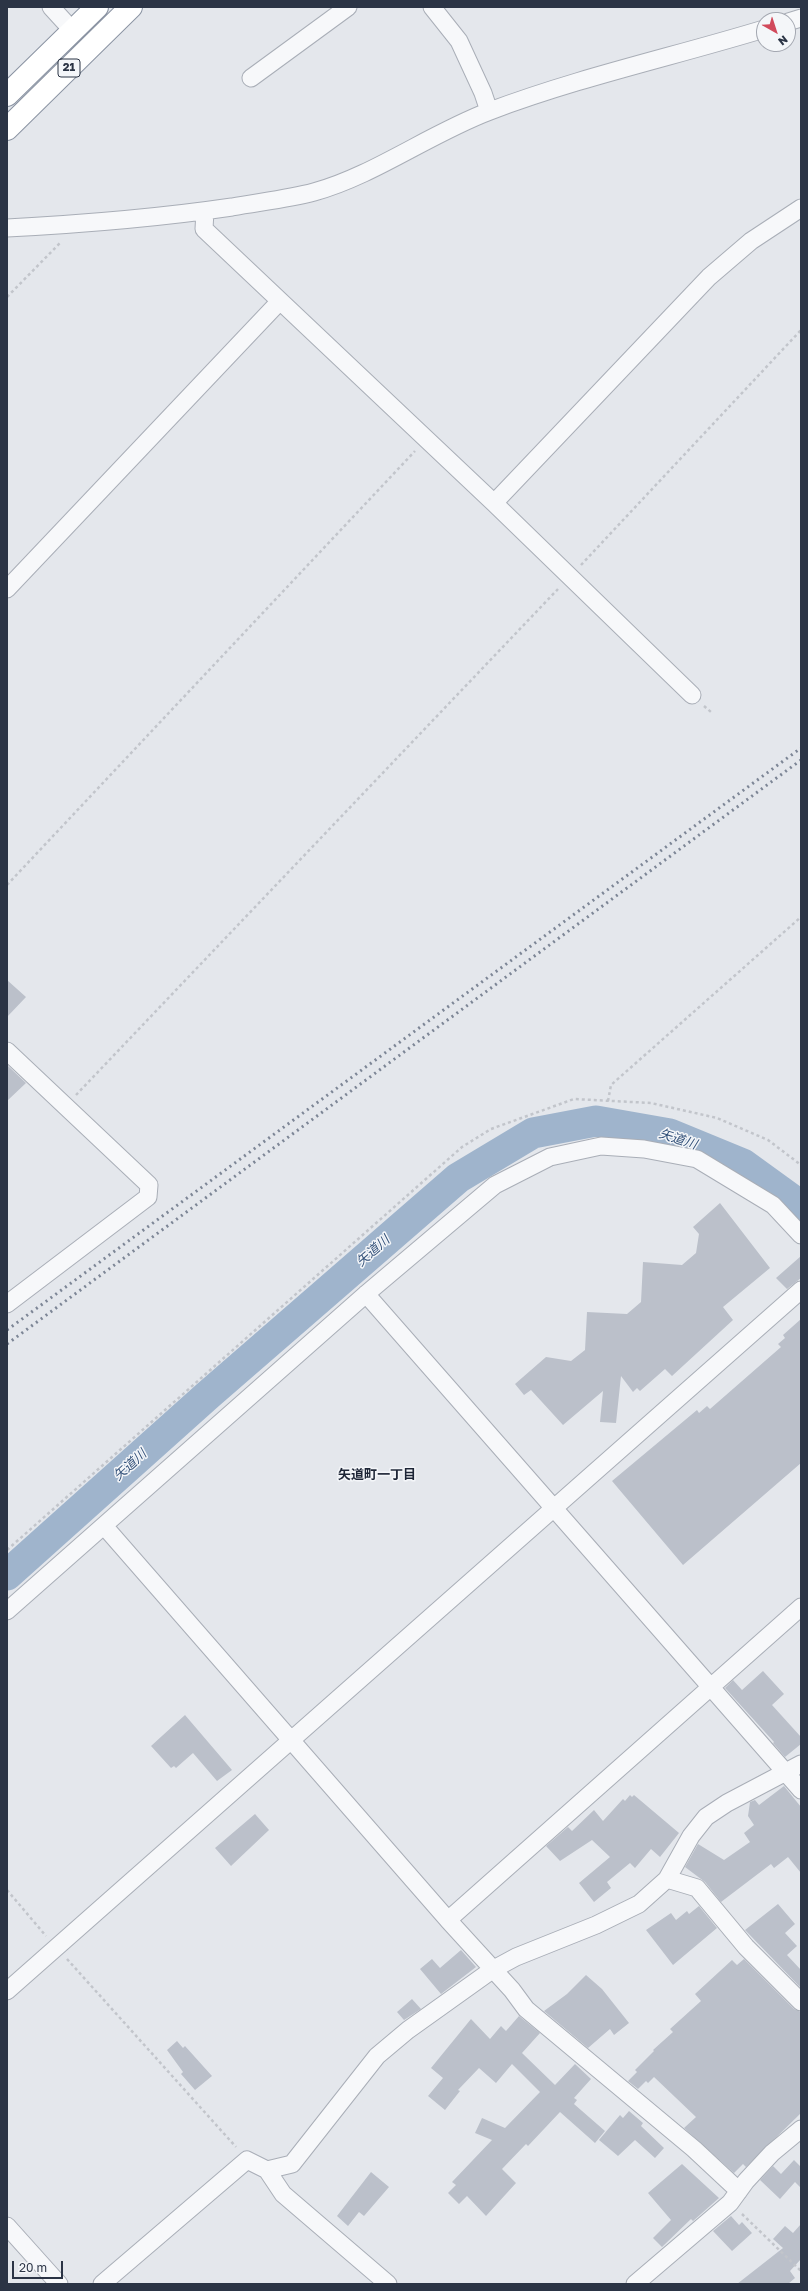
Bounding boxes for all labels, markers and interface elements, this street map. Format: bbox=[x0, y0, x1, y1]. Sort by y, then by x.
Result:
north arrow bbox=[756, 12, 796, 52]
text: N bbox=[776, 33, 791, 49]
road number: 21 bbox=[58, 59, 80, 77]
water label: 矢道川 bbox=[657, 1126, 699, 1152]
water label: 矢道川 bbox=[353, 1232, 393, 1270]
water label: 矢道川 bbox=[110, 1446, 150, 1484]
district label: 矢道町一丁目 bbox=[338, 1467, 416, 1483]
scale bar bbox=[14, 2253, 65, 2279]
text: 20 m bbox=[19, 2260, 47, 2275]

